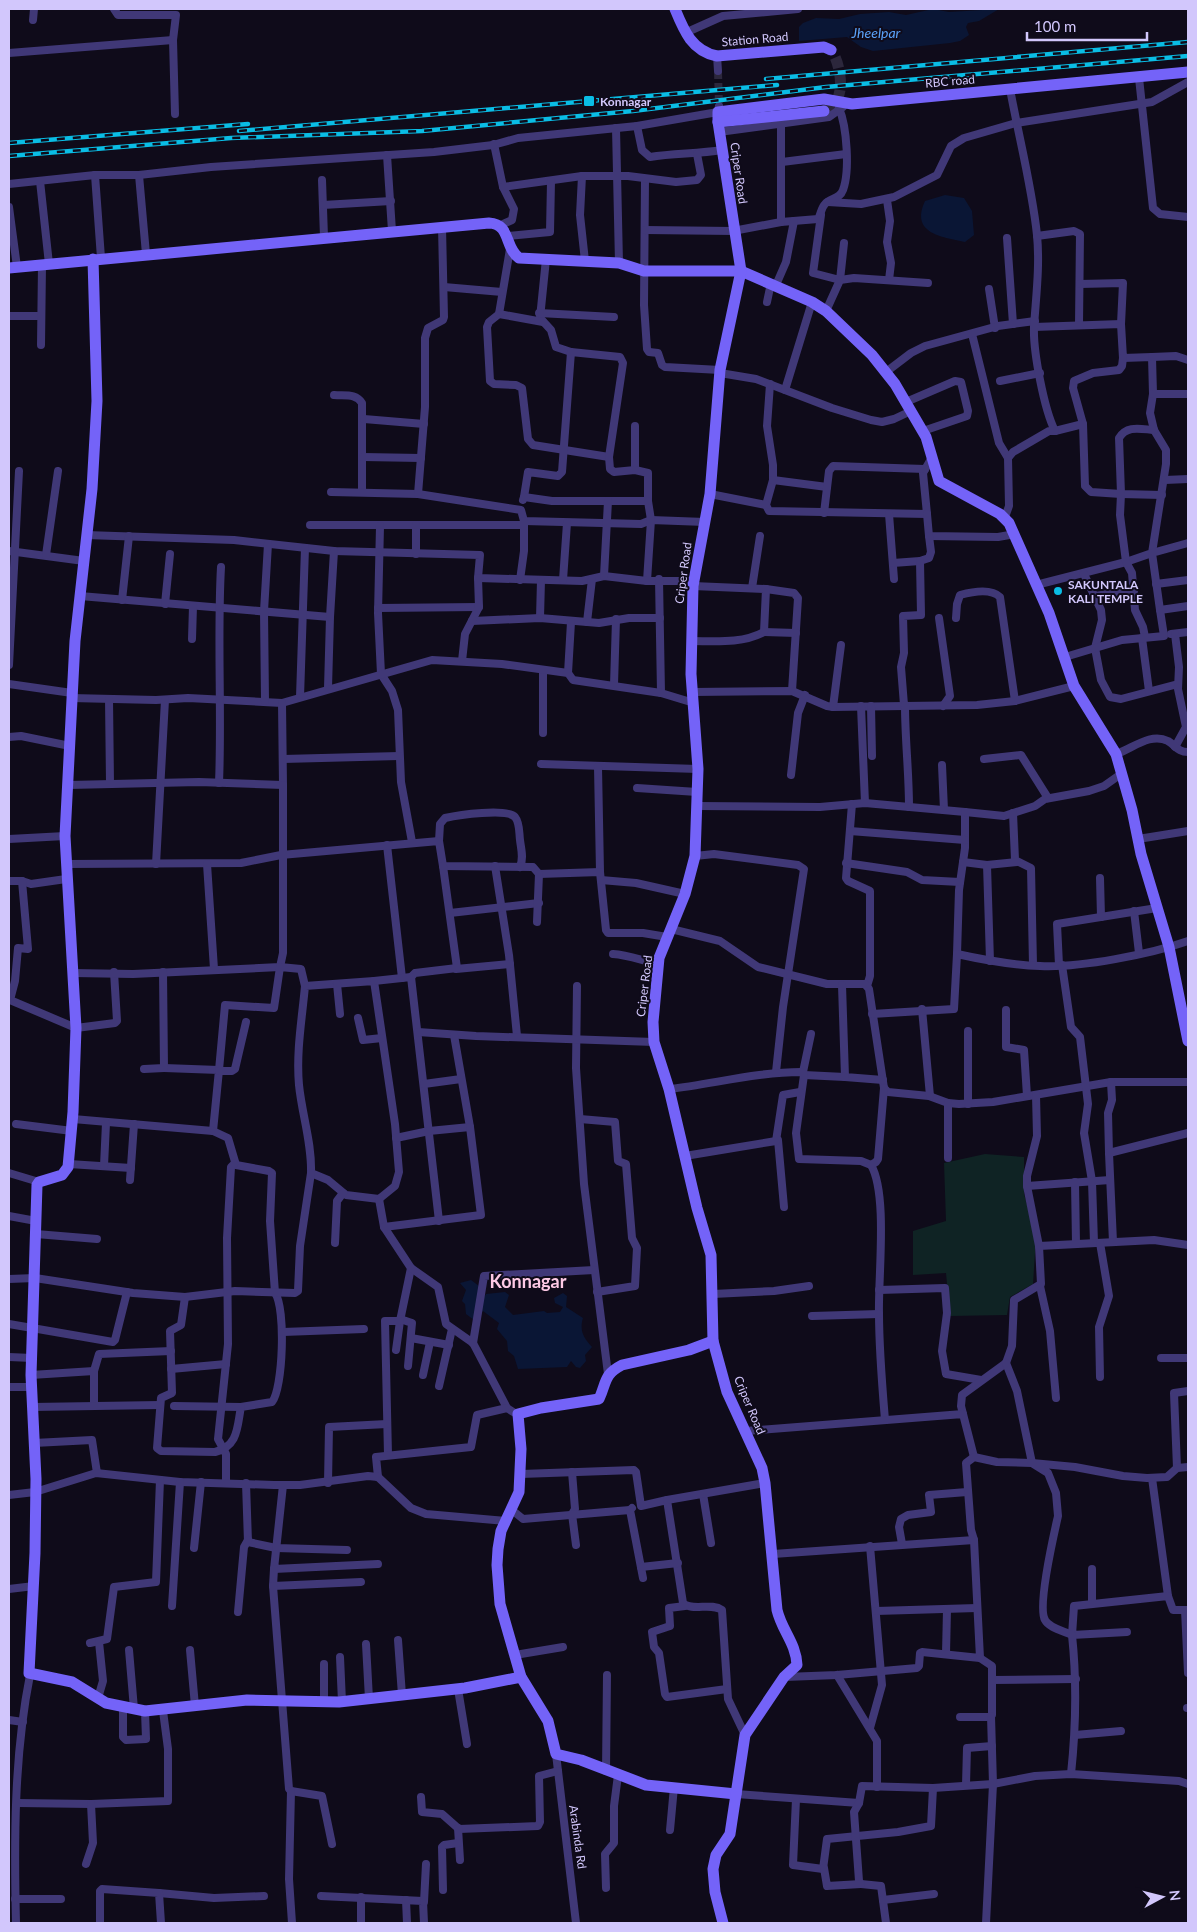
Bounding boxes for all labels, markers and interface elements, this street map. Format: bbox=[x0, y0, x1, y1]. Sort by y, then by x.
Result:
scale bar bbox=[1027, 10, 1147, 42]
text: 100 m bbox=[1034, 17, 1076, 35]
water label: Jheelpar bbox=[851, 24, 901, 41]
street label: Station Road bbox=[721, 29, 789, 49]
street label: RBC road bbox=[924, 71, 976, 91]
marker: Konnagar bbox=[582, 94, 596, 108]
place label: Konnagar bbox=[600, 94, 652, 109]
street label: Criper Road bbox=[727, 141, 751, 205]
street label: Criper Road bbox=[671, 541, 695, 605]
place label: SAKUNTALA KALI TEMPLE bbox=[1068, 577, 1143, 606]
marker: SAKUNTALA KALI TEMPLE bbox=[1052, 585, 1064, 597]
street label: Criper Road bbox=[633, 954, 655, 1018]
district label: Konnagar bbox=[490, 1270, 567, 1292]
street label: Criper Road bbox=[731, 1373, 769, 1437]
street label: Arabinda Rd bbox=[566, 1804, 590, 1870]
north arrow bbox=[1137, 1872, 1187, 1922]
text: N bbox=[1166, 1889, 1184, 1902]

